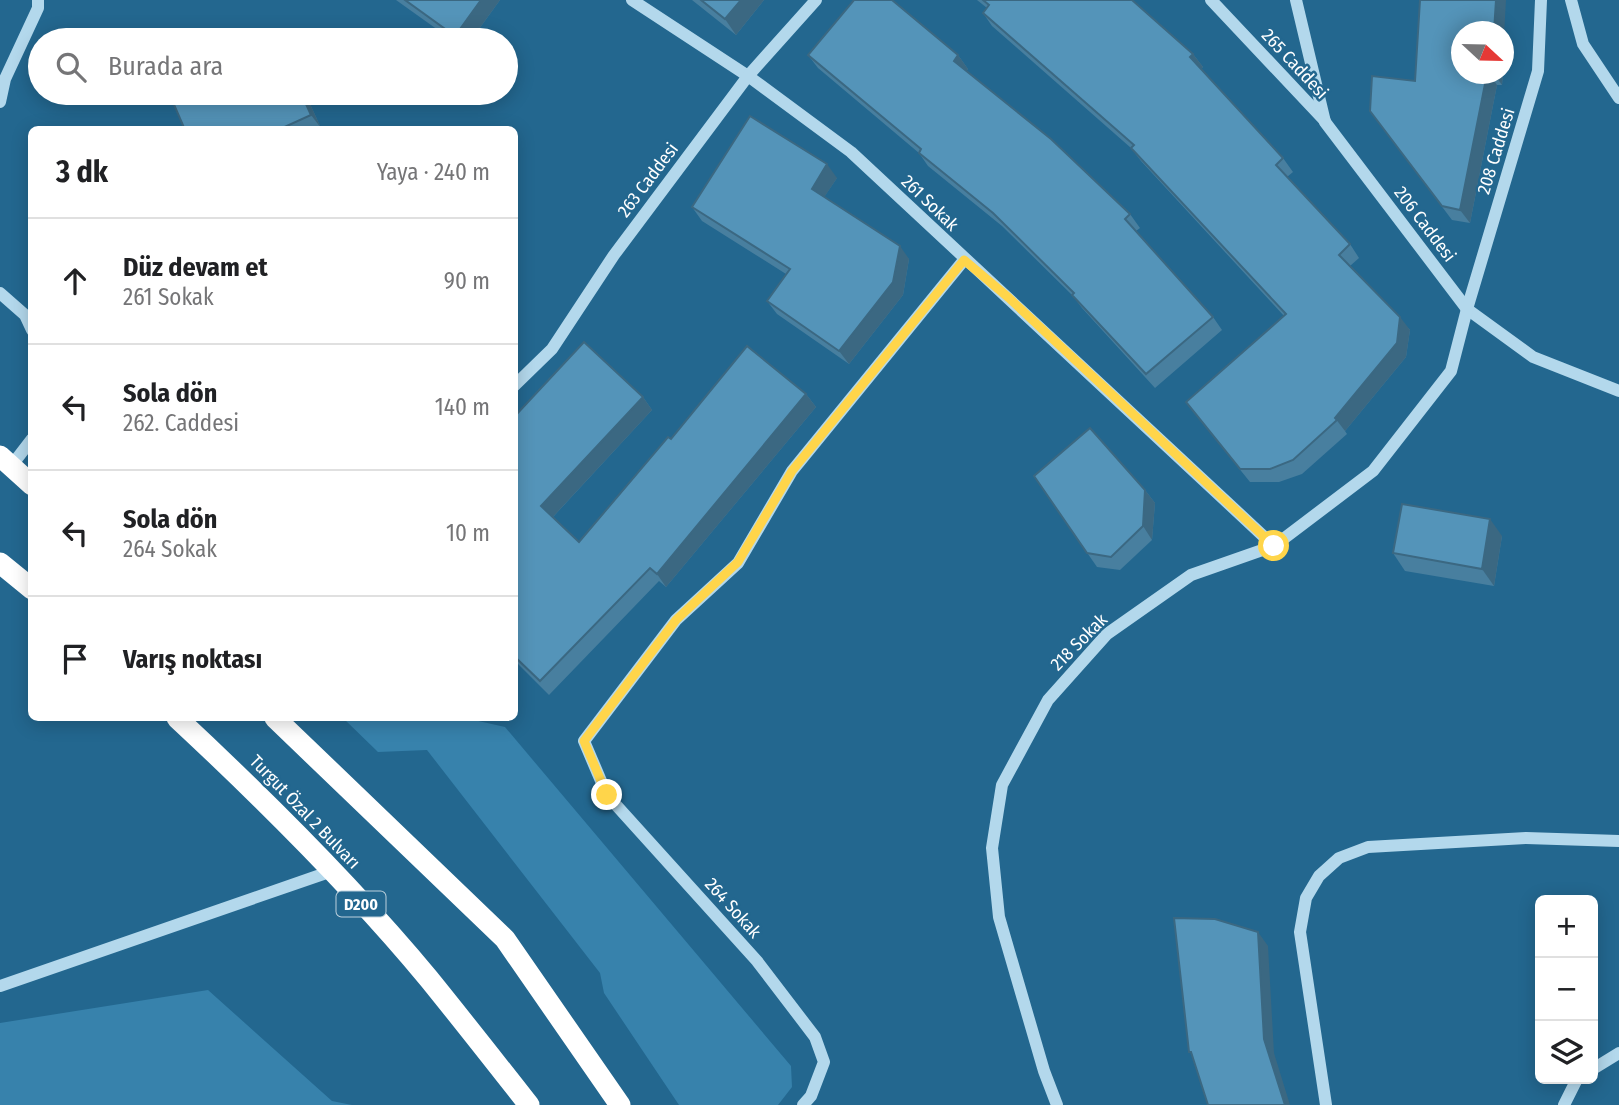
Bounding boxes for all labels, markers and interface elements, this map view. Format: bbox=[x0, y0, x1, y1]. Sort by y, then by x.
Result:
north arrow bbox=[1451, 21, 1514, 84]
street label: 265 Caddesi bbox=[1257, 25, 1333, 103]
search box bbox=[28, 28, 518, 105]
icon: search bbox=[52, 48, 90, 86]
text: Burada ara bbox=[108, 51, 223, 82]
street label: 208 Caddesi bbox=[1473, 105, 1519, 197]
street label: 263 Caddesi bbox=[613, 139, 683, 221]
text: 3 dk bbox=[56, 154, 108, 190]
text: Yaya · 240 m bbox=[377, 158, 490, 186]
street label: 261 Sokak bbox=[897, 170, 964, 236]
street label: 206 Caddesi bbox=[1390, 182, 1460, 266]
text: Düz devam et bbox=[123, 252, 268, 283]
icon: ahead bbox=[56, 262, 94, 300]
text: 90 m bbox=[444, 267, 490, 295]
text: 261 Sokak bbox=[123, 283, 214, 311]
text: Sola dön bbox=[123, 378, 217, 409]
icon: left bbox=[56, 388, 94, 426]
text: 140 m bbox=[435, 393, 490, 421]
text: 262. Caddesi bbox=[123, 409, 239, 437]
text: Sola dön bbox=[123, 504, 217, 535]
icon: left bbox=[56, 514, 94, 552]
text: 10 m bbox=[446, 519, 490, 547]
route start bbox=[1258, 530, 1289, 561]
text: 264 Sokak bbox=[123, 535, 217, 563]
street label: 218 Sokak bbox=[1046, 609, 1112, 675]
icon: arrive bbox=[56, 640, 94, 678]
text: Varış noktası bbox=[123, 644, 262, 675]
street label: Turgut Özal 2 Bulvarı bbox=[245, 750, 365, 874]
route end bbox=[591, 779, 622, 810]
street label: 264 Sokak bbox=[700, 873, 766, 943]
road number: D200 bbox=[336, 891, 386, 916]
map controls bbox=[1535, 895, 1598, 1084]
button: + bbox=[1535, 895, 1598, 958]
button: − bbox=[1535, 958, 1598, 1021]
button: layers bbox=[1535, 1021, 1598, 1084]

